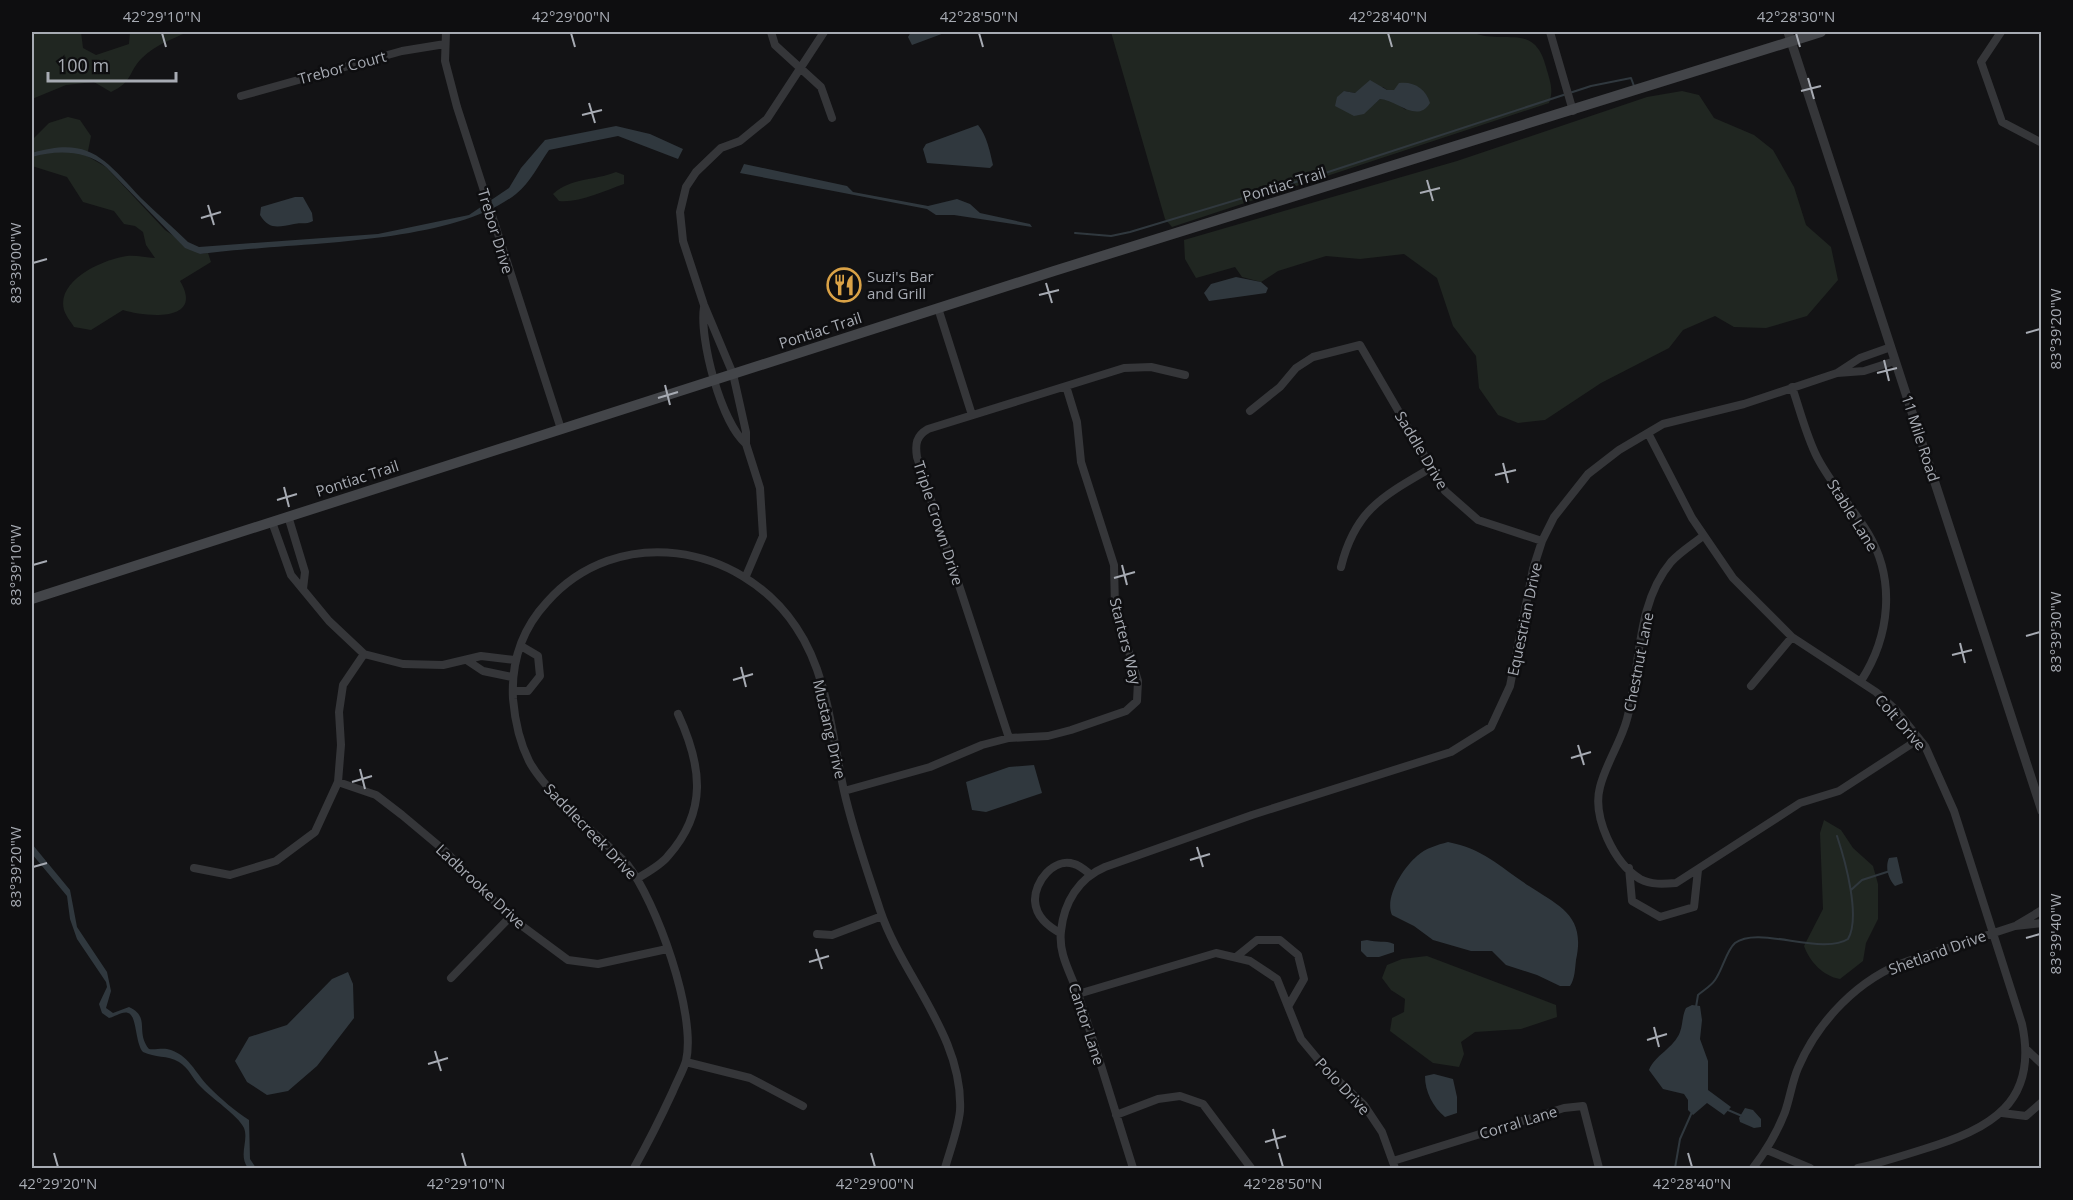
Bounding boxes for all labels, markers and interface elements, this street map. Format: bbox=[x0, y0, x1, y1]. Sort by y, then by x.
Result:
text: 42°29'10"N bbox=[123, 6, 201, 26]
text: 42°29'00"N bbox=[532, 6, 610, 26]
text: 42°28'50"N bbox=[940, 6, 1018, 26]
text: 42°28'40"N bbox=[1349, 6, 1427, 26]
text: 42°28'30"N bbox=[1757, 6, 1835, 26]
scale bar bbox=[48, 45, 176, 83]
street label: Trebor Court bbox=[296, 46, 388, 88]
text: 100 m bbox=[57, 53, 109, 77]
street label: Pontiac Trail bbox=[1240, 162, 1328, 206]
street label: Trebor Drive bbox=[474, 186, 518, 276]
text: 83°39'00"W bbox=[5, 222, 25, 304]
place label: Suzi's Bar and Grill bbox=[867, 266, 934, 303]
restaurant icon: Suzi's Bar and Grill bbox=[826, 267, 862, 303]
text: 83°39'20"W bbox=[2045, 288, 2065, 370]
street label: Pontiac Trail bbox=[776, 307, 864, 353]
street label: 11 Mile Road bbox=[1898, 392, 1944, 484]
street label: Saddle Drive bbox=[1391, 407, 1453, 493]
street label: Pontiac Trail bbox=[313, 455, 401, 501]
street label: Triple Crown Drive bbox=[909, 458, 969, 588]
street label: Stable Lane bbox=[1823, 475, 1883, 555]
text: 83°39'10"W bbox=[5, 524, 25, 606]
street label: Equestrian Drive bbox=[1502, 560, 1546, 678]
text: 83°39'30"W bbox=[2045, 591, 2065, 673]
street label: Starters Way bbox=[1106, 596, 1147, 687]
street label: Chestnut Lane bbox=[1619, 611, 1657, 713]
street label: Mustang Drive bbox=[809, 677, 851, 781]
street label: Colt Drive bbox=[1871, 690, 1931, 754]
street label: Saddlecreek Drive bbox=[540, 779, 642, 883]
text: 83°39'20"W bbox=[5, 826, 25, 908]
street label: Ladbrooke Drive bbox=[432, 839, 530, 933]
text: 83°39'40"W bbox=[2045, 893, 2065, 975]
street label: Shetland Drive bbox=[1886, 925, 1988, 979]
street label: Cantor Lane bbox=[1064, 980, 1110, 1068]
street label: Polo Drive bbox=[1311, 1053, 1375, 1119]
street label: Corral Lane bbox=[1477, 1101, 1559, 1143]
text: 42°29'20"N bbox=[19, 1173, 97, 1193]
text: 42°29'10"N bbox=[427, 1173, 505, 1193]
text: 42°29'00"N bbox=[836, 1173, 914, 1193]
text: 42°28'50"N bbox=[1244, 1173, 1322, 1193]
text: 42°28'40"N bbox=[1653, 1173, 1731, 1193]

